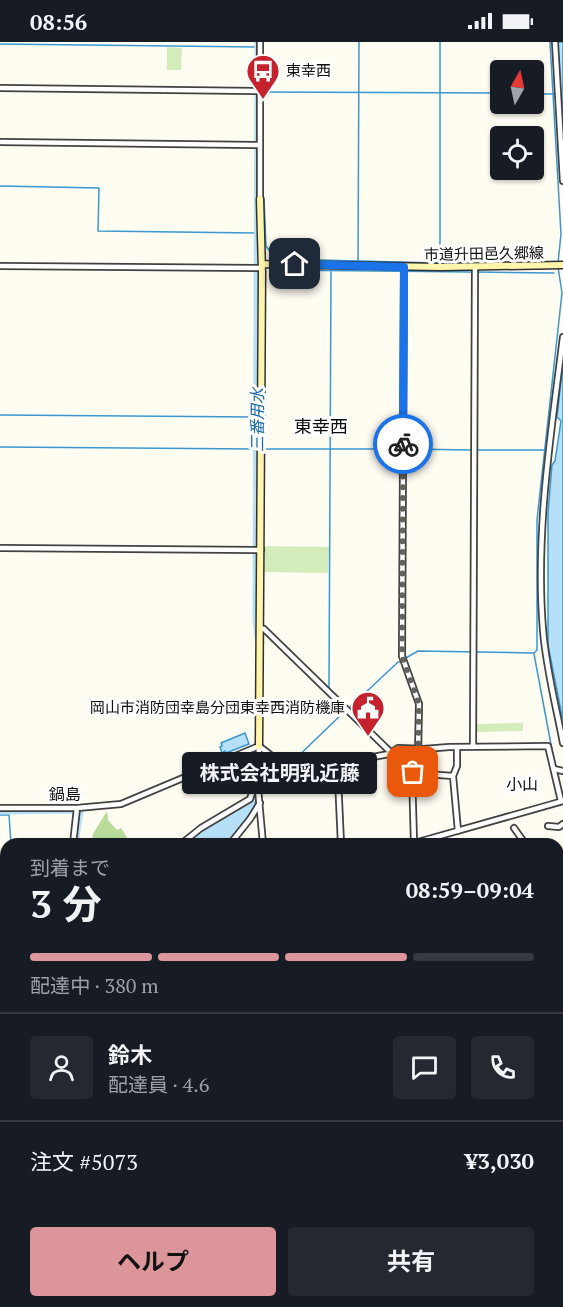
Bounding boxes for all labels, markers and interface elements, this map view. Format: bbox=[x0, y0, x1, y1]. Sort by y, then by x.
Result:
text: 08:56 bbox=[30, 7, 87, 36]
bus stop icon: 東幸西 bbox=[245, 53, 281, 100]
place label: 東幸西 bbox=[286, 60, 331, 80]
north arrow bbox=[490, 60, 544, 114]
map controls bbox=[490, 60, 544, 180]
button: locate bbox=[490, 126, 544, 180]
pin bbox=[269, 238, 320, 289]
street label: 市道升田邑久郷線 bbox=[424, 242, 544, 264]
icon: home bbox=[278, 247, 311, 280]
water label: 三番用水 bbox=[246, 386, 268, 452]
district label: 東幸西 bbox=[294, 414, 348, 438]
courier bbox=[373, 414, 433, 474]
icon: bike bbox=[387, 428, 420, 461]
public building icon: 岡山市消防団幸島分団東幸西消防機庫 bbox=[350, 690, 386, 737]
place label: 岡山市消防団幸島分団東幸西消防機庫 bbox=[90, 697, 345, 717]
pin bbox=[387, 746, 438, 797]
callout: 株式会社明乳近藤 bbox=[182, 751, 377, 793]
icon: bag bbox=[396, 755, 429, 788]
text: 株式会社明乳近藤 bbox=[200, 759, 360, 786]
district label: 小山 bbox=[506, 773, 538, 795]
district label: 鍋島 bbox=[49, 783, 81, 805]
text: 到着まで bbox=[30, 854, 110, 881]
text: 08:59–09:04 bbox=[406, 875, 534, 904]
text: 3 分 bbox=[30, 877, 102, 929]
text: 配達中 · 380 m bbox=[30, 972, 159, 999]
button: person bbox=[30, 1036, 93, 1099]
button: chat bbox=[393, 1036, 456, 1099]
button: phone bbox=[471, 1036, 534, 1099]
text: 鈴木 bbox=[108, 1040, 152, 1069]
text: 配達員 · 4.6 bbox=[108, 1071, 209, 1098]
text: ¥3,030 bbox=[465, 1146, 534, 1175]
text: 注文 #5073 bbox=[30, 1147, 138, 1176]
button: ヘルプ bbox=[30, 1227, 276, 1296]
button: 共有 bbox=[288, 1227, 534, 1296]

